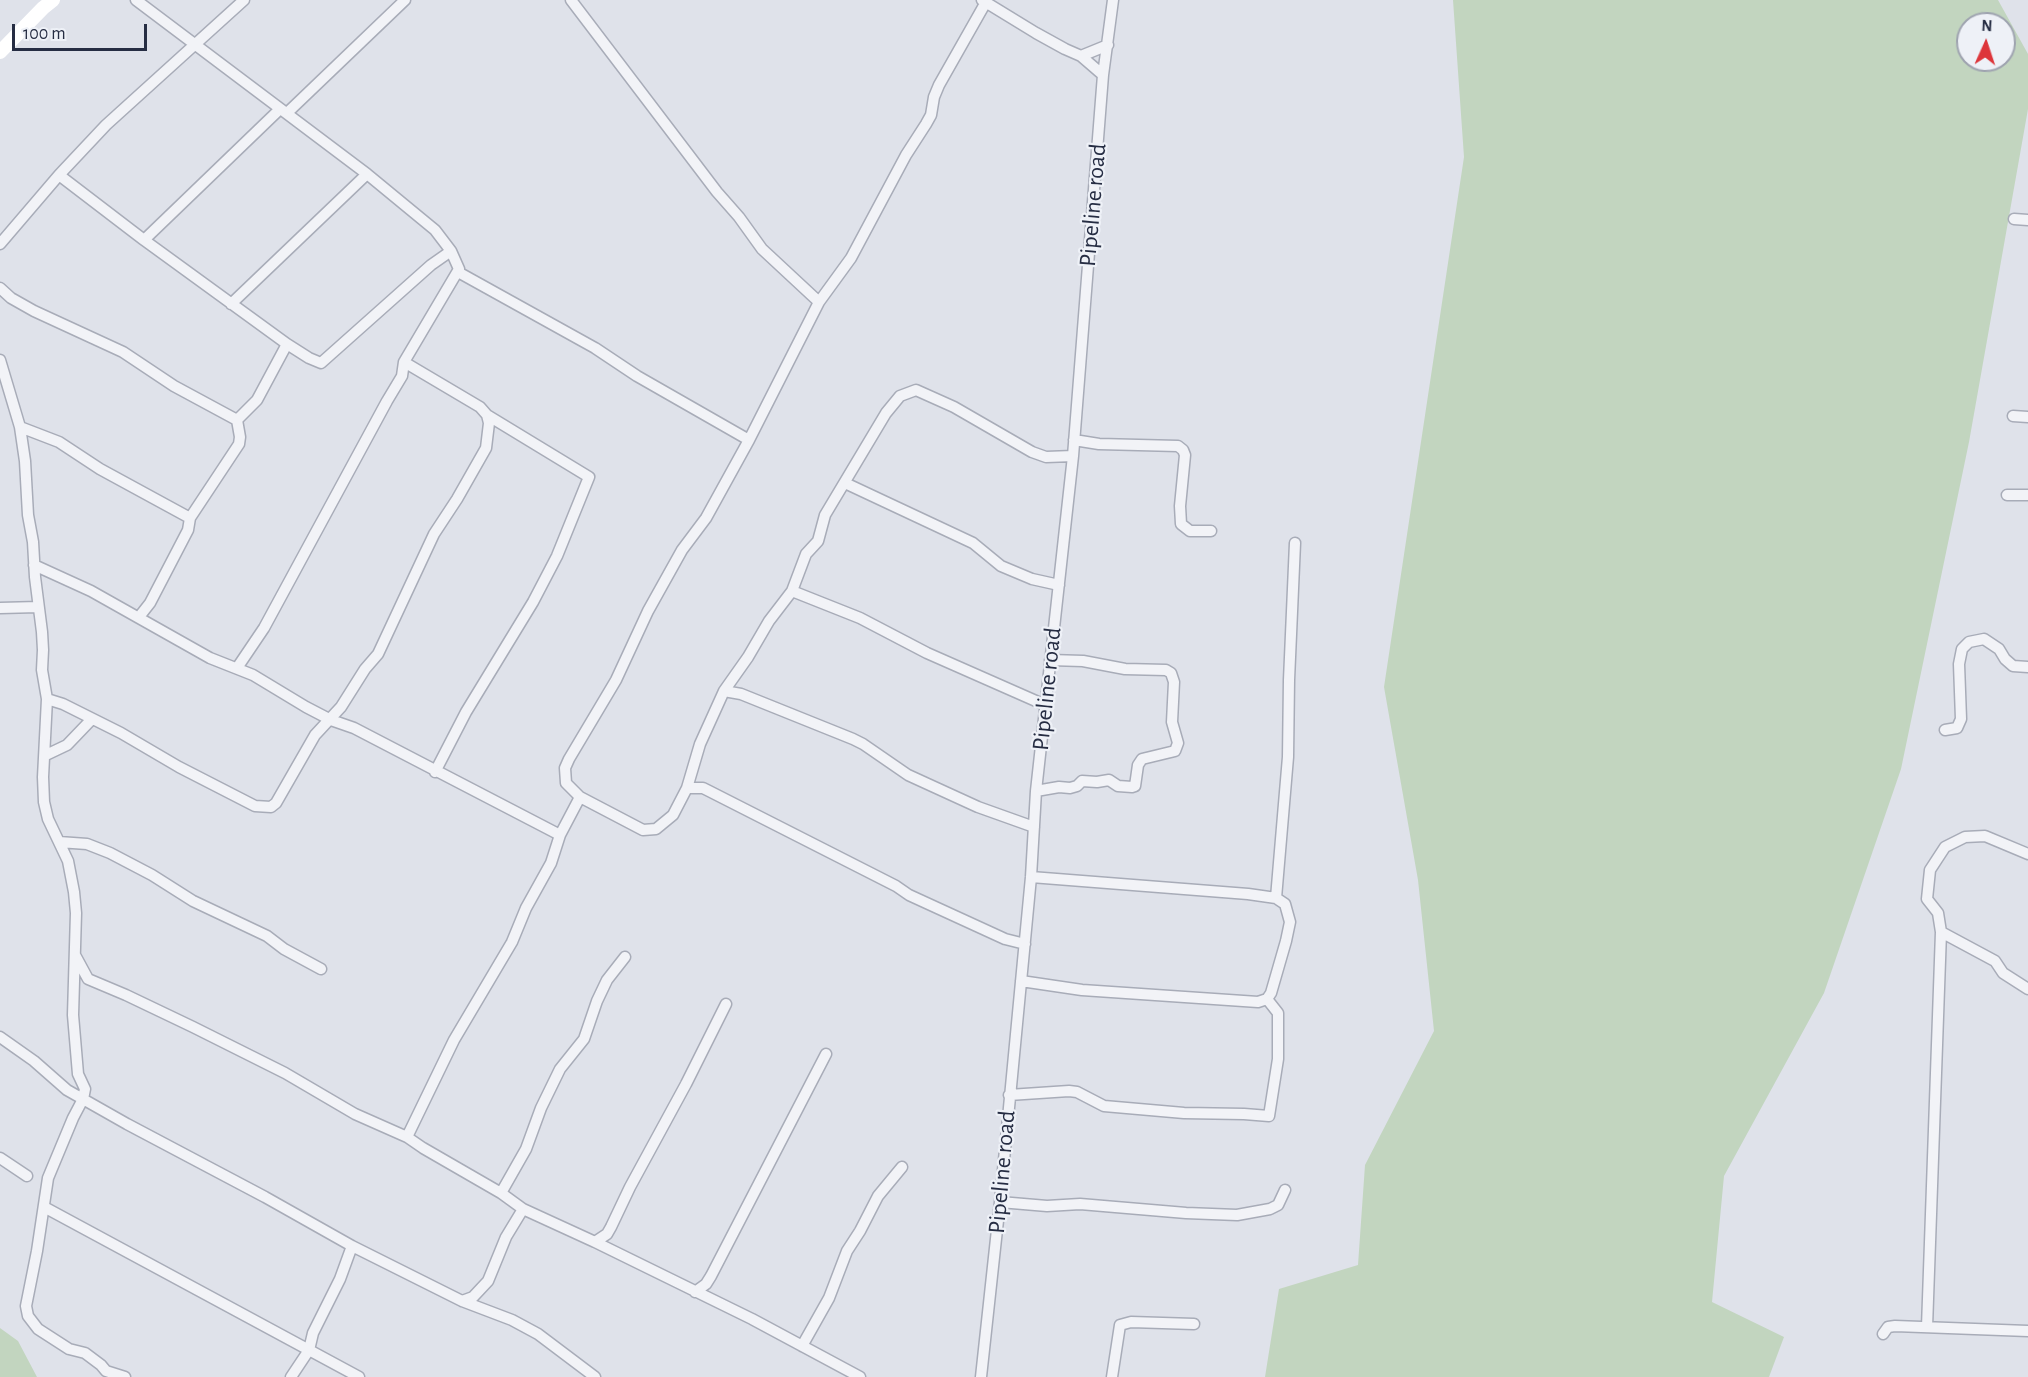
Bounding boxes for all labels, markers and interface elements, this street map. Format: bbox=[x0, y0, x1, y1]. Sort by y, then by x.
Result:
scale bar bbox=[15, 12, 150, 50]
north arrow bbox=[1956, 12, 2016, 72]
text: N bbox=[1981, 18, 1993, 34]
text: 100 m bbox=[23, 25, 66, 43]
street label: Pipeline road bbox=[1073, 142, 1113, 268]
street label: Pipeline road bbox=[1026, 626, 1068, 752]
street label: Pipeline road bbox=[982, 1109, 1022, 1235]

